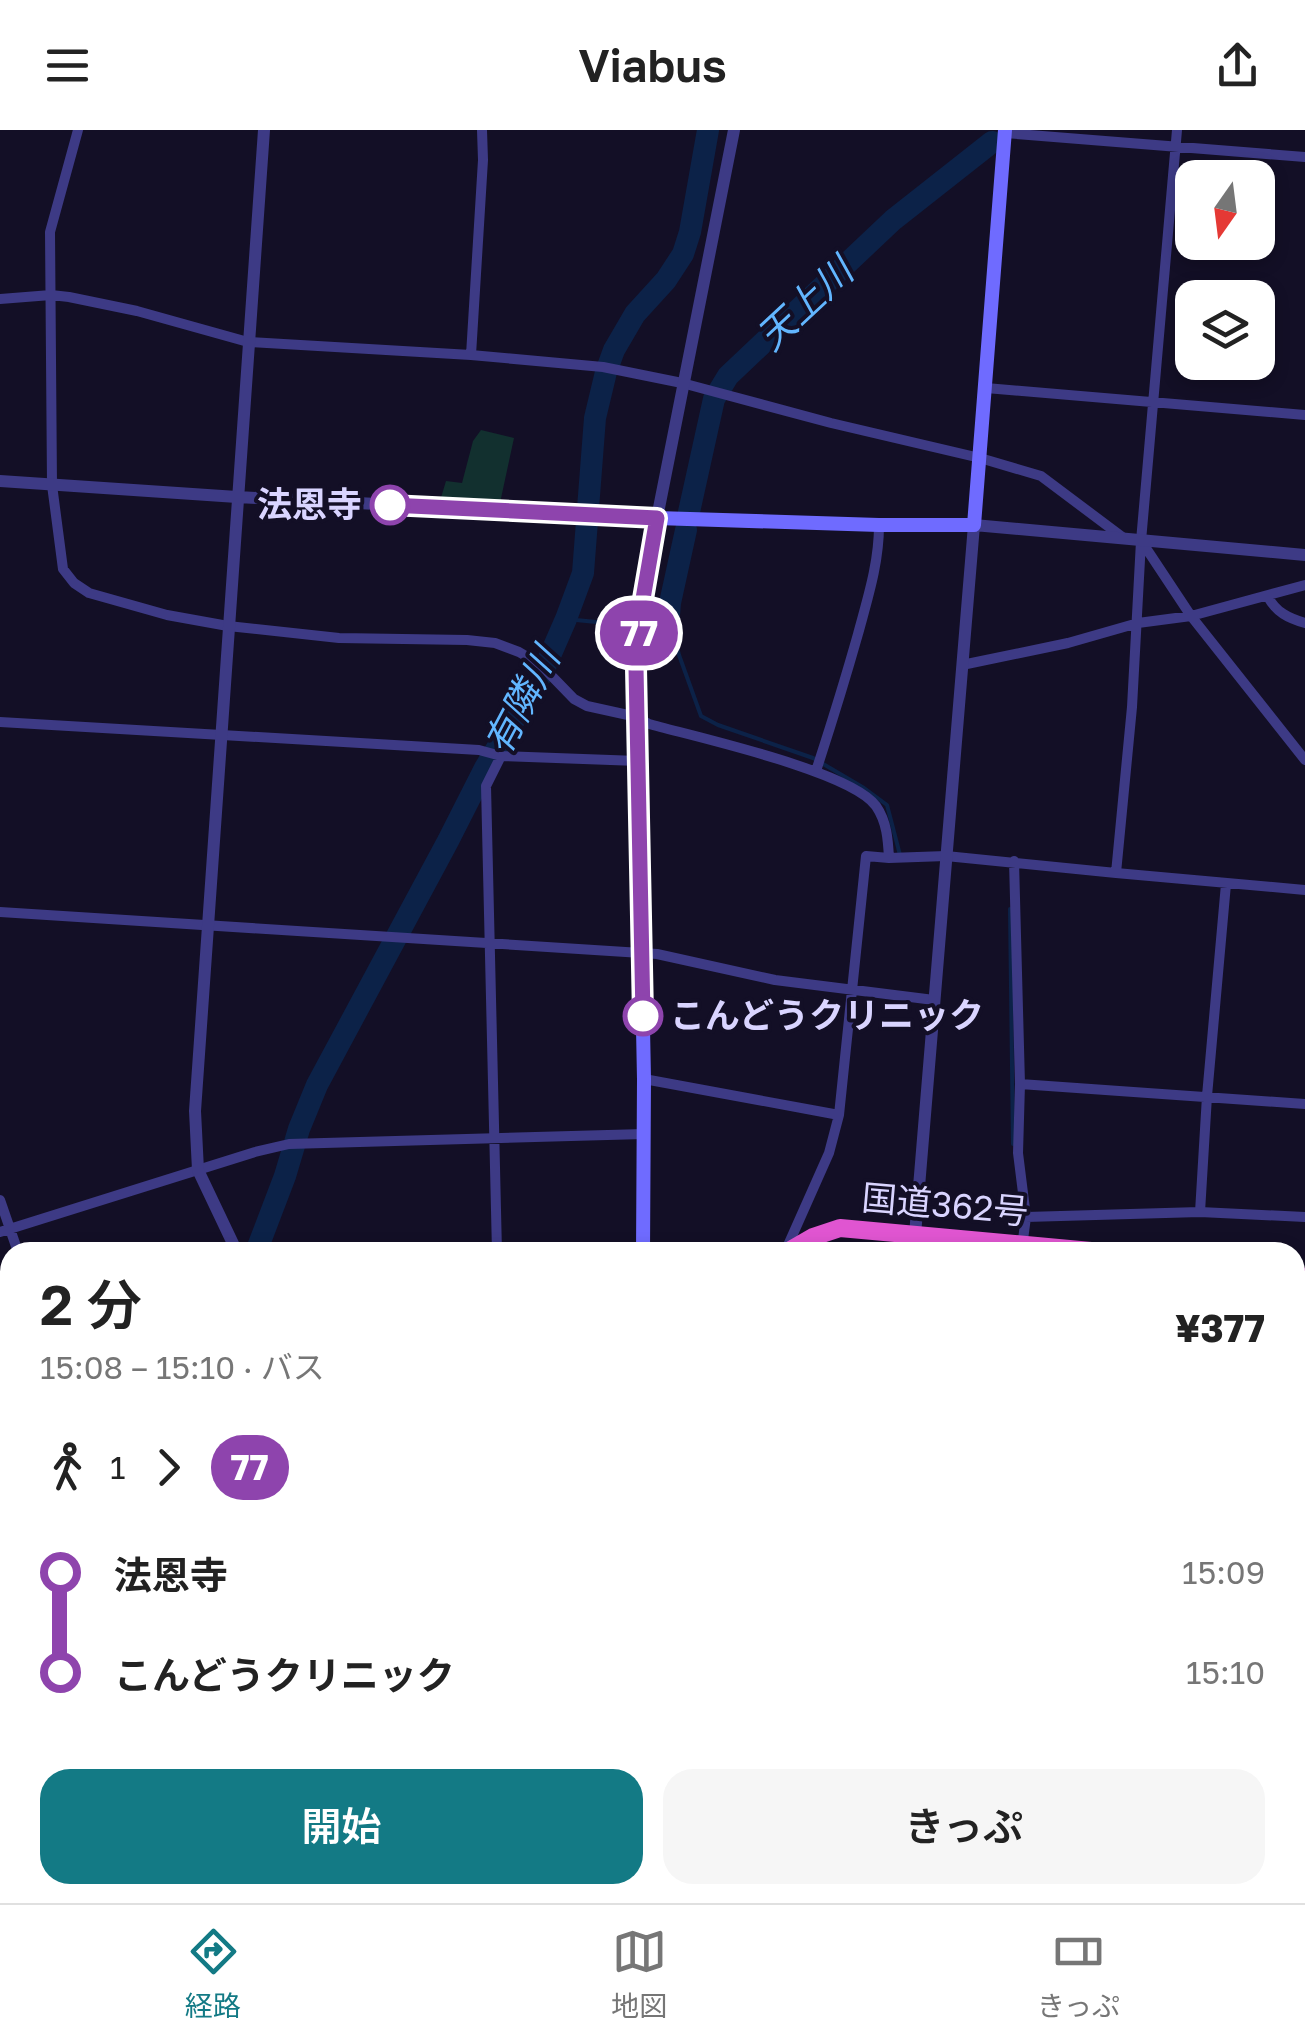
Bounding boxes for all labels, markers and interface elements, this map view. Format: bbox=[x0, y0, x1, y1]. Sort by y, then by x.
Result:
icon: menu bbox=[40, 38, 95, 93]
text: Viabus bbox=[578, 38, 727, 92]
icon: share bbox=[1210, 38, 1265, 93]
north arrow bbox=[1175, 160, 1275, 260]
map controls bbox=[1175, 160, 1275, 380]
water label: 天上川 bbox=[747, 245, 864, 358]
button: layers bbox=[1175, 280, 1275, 380]
place label: 法恩寺 bbox=[257, 483, 362, 525]
marker: 法恩寺 bbox=[371, 486, 409, 524]
line badge: 77 bbox=[594, 600, 684, 666]
text: 77 bbox=[620, 612, 658, 654]
water label: 有隣川 bbox=[474, 636, 569, 761]
place label: こんどうクリニック bbox=[670, 994, 984, 1036]
marker: こんどうクリニック bbox=[624, 997, 662, 1035]
street label: 国道362号 bbox=[860, 1176, 1030, 1232]
text: 2 分 bbox=[40, 1271, 142, 1337]
text: ¥377 bbox=[1175, 1305, 1265, 1350]
text: 15:08 – 15:10 · バス bbox=[40, 1348, 325, 1386]
icon: walk bbox=[40, 1440, 95, 1495]
icon: forward bbox=[141, 1440, 196, 1495]
text: 77 bbox=[231, 1446, 269, 1488]
text: 1 bbox=[110, 1448, 126, 1486]
text: 法恩寺 bbox=[114, 1552, 228, 1597]
text: 15:09 bbox=[1182, 1553, 1265, 1591]
text: こんどうクリニック bbox=[114, 1652, 455, 1697]
text: 15:10 bbox=[1186, 1653, 1265, 1691]
button: 開始 bbox=[40, 1769, 643, 1884]
button: きっぷ bbox=[663, 1769, 1265, 1884]
tab: 経路 bbox=[185, 1924, 241, 2024]
tab: 地図 bbox=[611, 1924, 667, 2024]
tab: きっぷ bbox=[1037, 1924, 1120, 2024]

